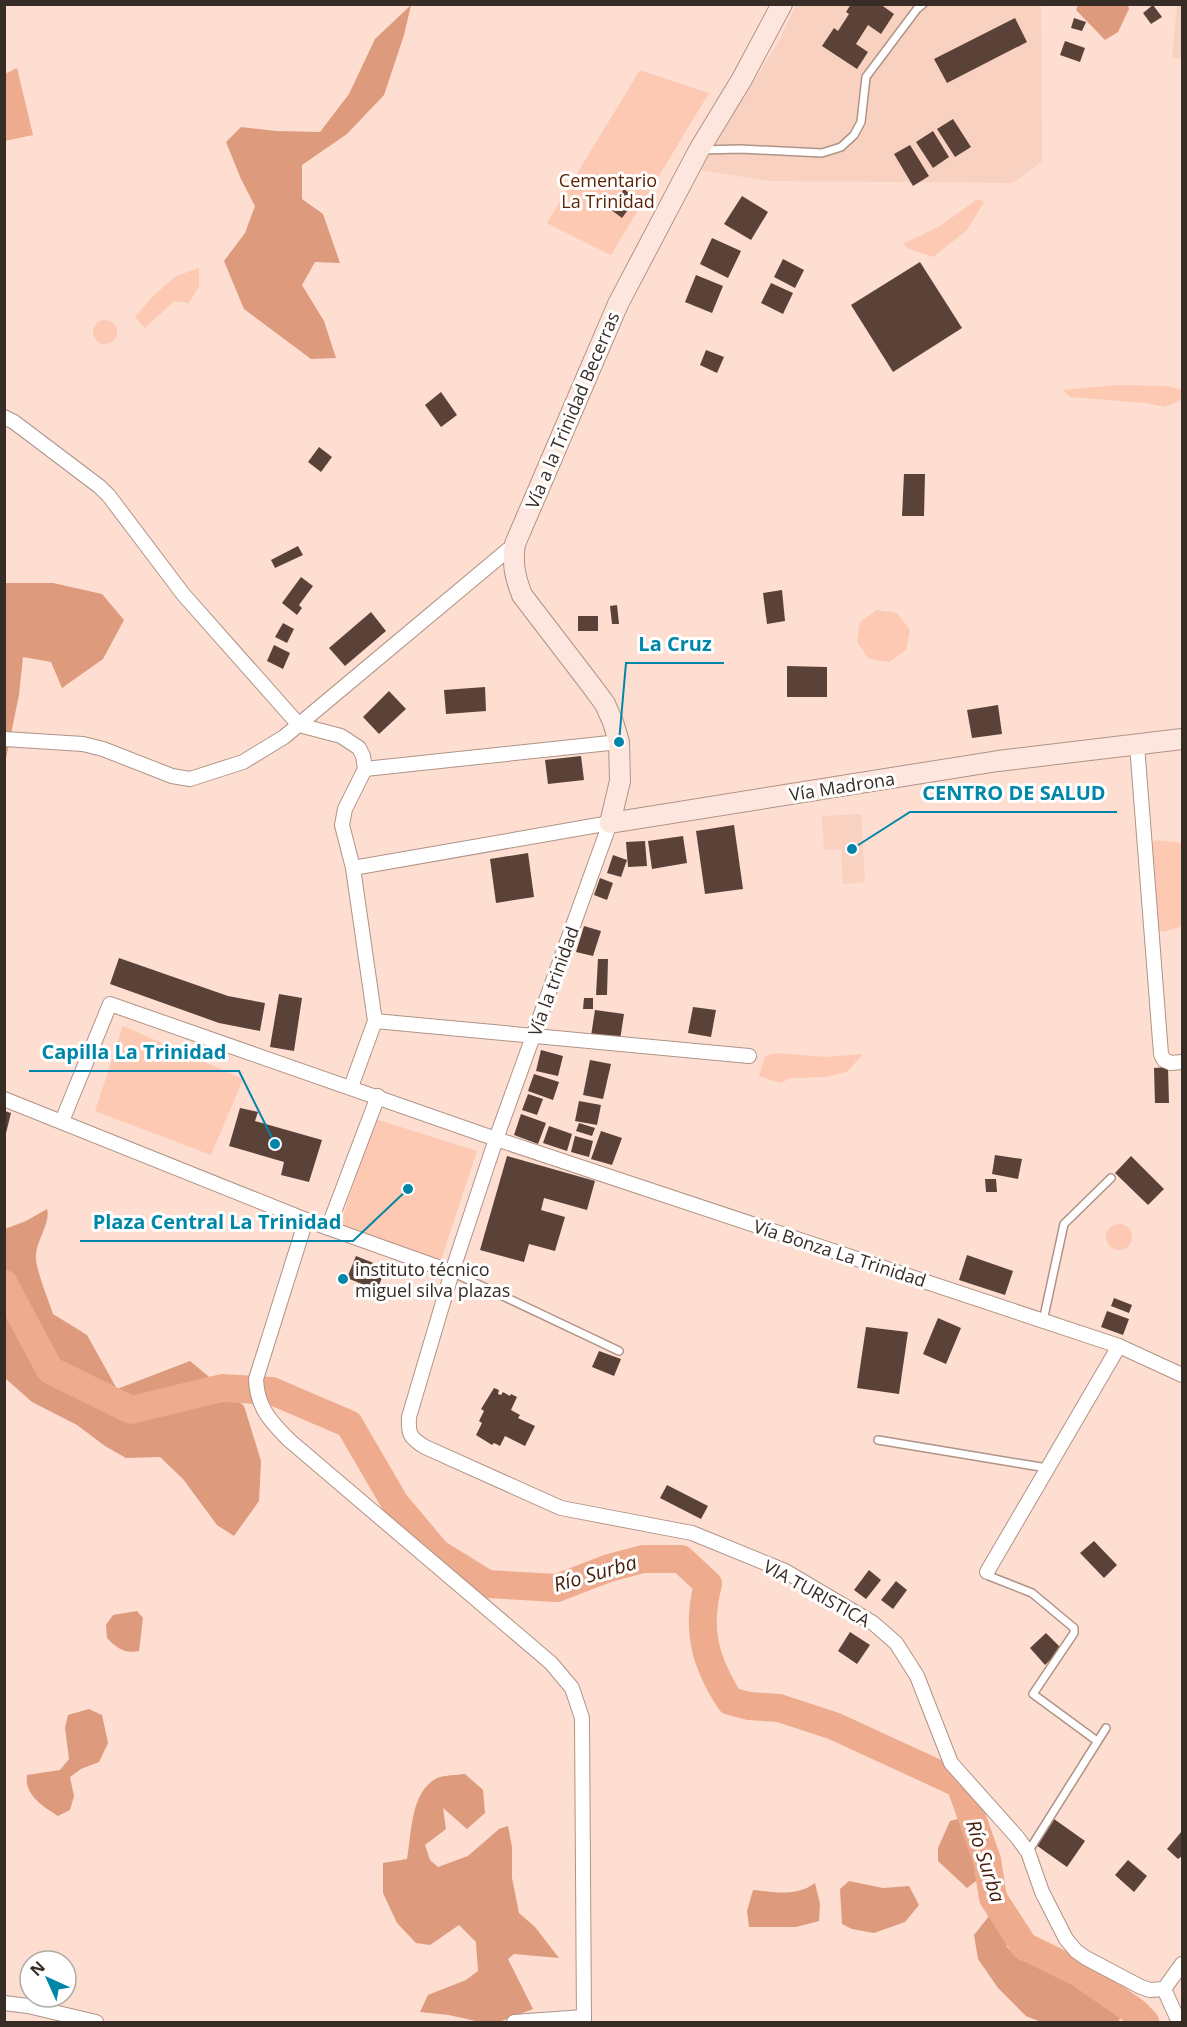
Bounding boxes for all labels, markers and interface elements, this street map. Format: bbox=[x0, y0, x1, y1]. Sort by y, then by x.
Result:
park label: Cementario La Trinidad bbox=[559, 168, 657, 213]
street label: Vía a la Trinidad Becerras bbox=[520, 308, 624, 512]
callout: La Cruz bbox=[626, 625, 724, 663]
text: La Cruz bbox=[638, 630, 712, 657]
street label: Vía Madrona bbox=[788, 766, 896, 806]
callout: CENTRO DE SALUD bbox=[910, 774, 1117, 812]
text: CENTRO DE SALUD bbox=[922, 779, 1106, 806]
street label: Vía la trinidad bbox=[522, 923, 584, 1039]
callout: Capilla La Trinidad bbox=[29, 1033, 239, 1071]
text: Capilla La Trinidad bbox=[41, 1038, 227, 1065]
callout: Plaza Central La Trinidad bbox=[80, 1203, 353, 1241]
text: Plaza Central La Trinidad bbox=[93, 1208, 341, 1235]
street label: Vía Bonza La Trinidad bbox=[751, 1214, 929, 1292]
place label: instituto técnico miguel silva plazas bbox=[355, 1257, 510, 1302]
marker: instituto técnico miguel silva plazas bbox=[336, 1272, 350, 1286]
water label: Río Surba bbox=[550, 1548, 640, 1598]
street label: VIA TURISTICA bbox=[759, 1554, 875, 1633]
water label: Río Surba bbox=[960, 1816, 1012, 1906]
north arrow bbox=[18, 1949, 78, 2009]
text: N bbox=[25, 1956, 50, 1981]

